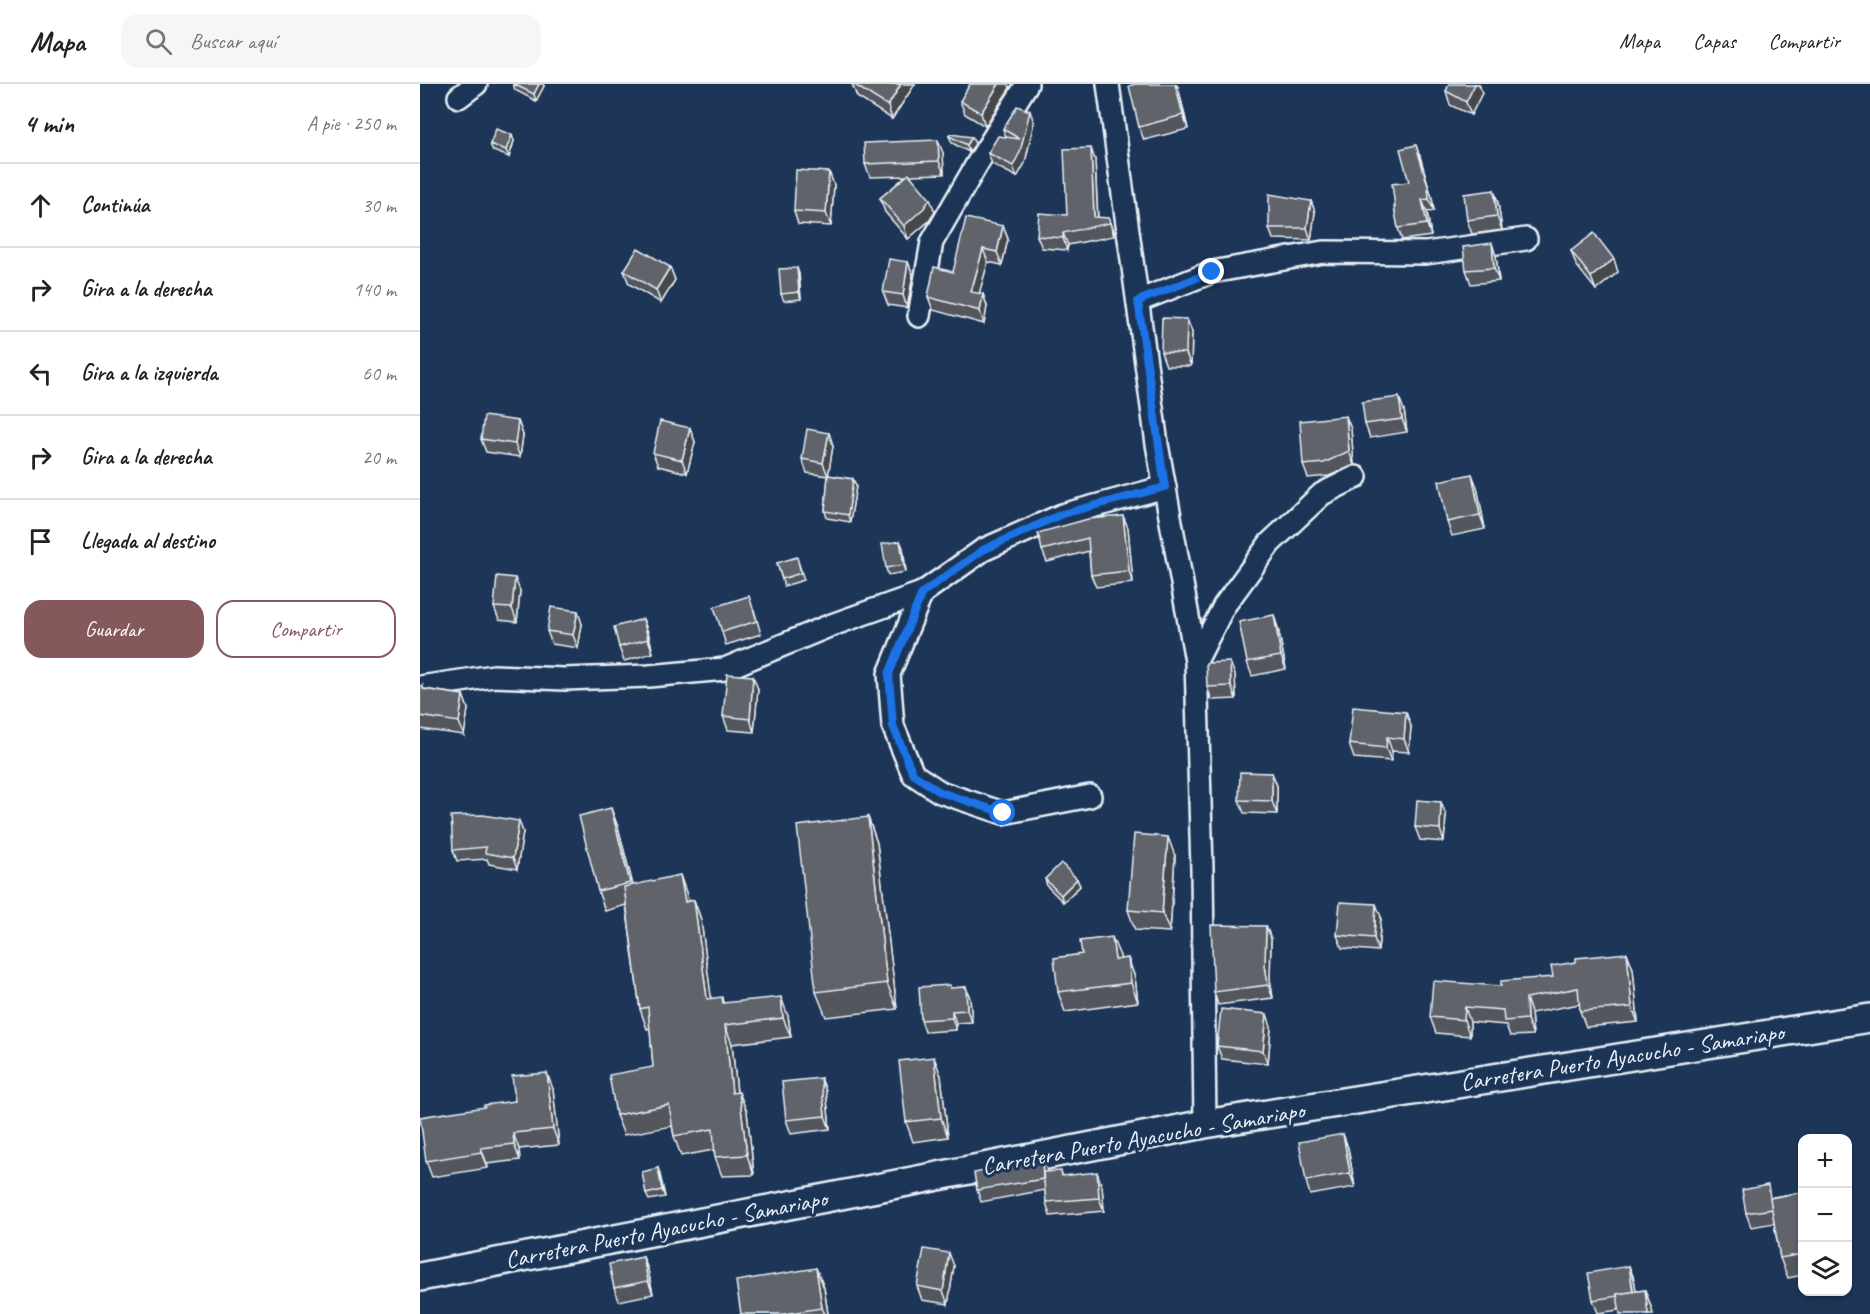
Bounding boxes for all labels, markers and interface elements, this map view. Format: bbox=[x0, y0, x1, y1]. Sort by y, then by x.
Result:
search box bbox=[121, 14, 541, 68]
text: Mapa bbox=[30, 24, 85, 59]
icon: search bbox=[142, 25, 175, 58]
text: Buscar aquí bbox=[190, 27, 276, 55]
text: Mapa bbox=[1619, 28, 1660, 54]
text: Capas bbox=[1693, 28, 1736, 54]
text: Compartir bbox=[1769, 28, 1840, 54]
text: 4 min bbox=[24, 107, 74, 140]
text: A pie · 250 m bbox=[307, 111, 396, 136]
icon: ahead bbox=[24, 189, 57, 222]
text: Continúa bbox=[81, 191, 149, 219]
text: 30 m bbox=[362, 193, 396, 218]
route end bbox=[1198, 258, 1224, 284]
icon: right bbox=[24, 273, 57, 306]
text: Gira a la derecha bbox=[81, 275, 212, 303]
text: 140 m bbox=[353, 277, 396, 302]
icon: left bbox=[24, 357, 57, 390]
text: Gira a la izquierda bbox=[81, 359, 218, 387]
text: 60 m bbox=[362, 361, 396, 386]
icon: right bbox=[24, 441, 57, 474]
text: Gira a la derecha bbox=[81, 443, 212, 471]
text: 20 m bbox=[362, 445, 396, 470]
icon: arrive bbox=[24, 525, 57, 558]
text: Llegada al destino bbox=[81, 527, 215, 555]
button: Guardar bbox=[24, 600, 204, 658]
button: Compartir bbox=[216, 600, 396, 658]
route start bbox=[989, 799, 1015, 825]
street label: Carretera Puerto Ayacucho - Samariapo bbox=[1458, 1016, 1788, 1097]
street label: Carretera Puerto Ayacucho - Samariapo bbox=[979, 1094, 1309, 1181]
map controls bbox=[1798, 1134, 1852, 1296]
button: + bbox=[1798, 1134, 1852, 1188]
street label: Carretera Puerto Ayacucho - Samariapo bbox=[503, 1183, 832, 1275]
button: − bbox=[1798, 1188, 1852, 1242]
button: layers bbox=[1798, 1242, 1852, 1296]

